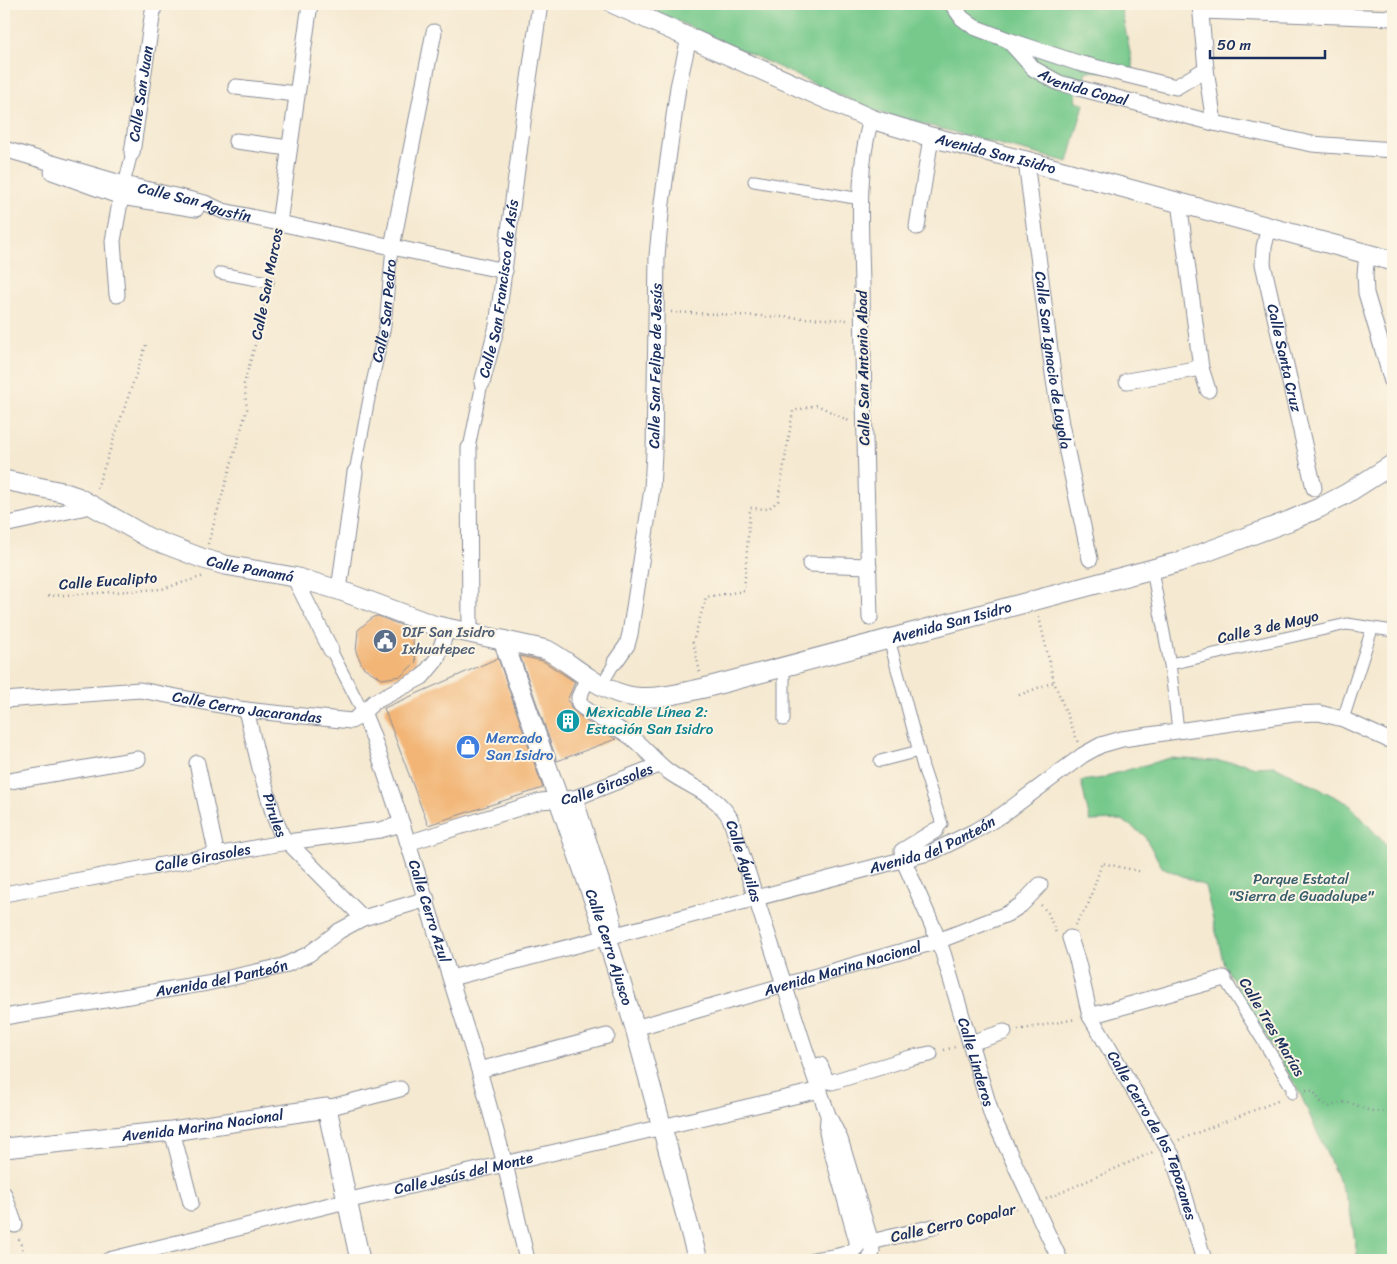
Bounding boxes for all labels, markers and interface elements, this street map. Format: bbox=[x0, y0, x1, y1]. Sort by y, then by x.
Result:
scale bar bbox=[1210, 28, 1324, 60]
text: 50 m bbox=[1217, 32, 1252, 58]
street label: Calle San Juan bbox=[121, 44, 161, 143]
street label: Avenida Copal bbox=[1033, 60, 1132, 113]
street label: Avenida San Isidro bbox=[932, 125, 1059, 182]
street label: Calle San Agustín bbox=[135, 175, 254, 230]
street label: Calle San Francisco de Asís bbox=[471, 198, 526, 381]
street label: Calle San Marcos bbox=[243, 225, 291, 342]
street label: Calle San Pedro bbox=[364, 258, 404, 365]
street label: Calle San Ignacio de Loyola bbox=[1027, 270, 1079, 452]
street label: Calle San Felipe de Jesús bbox=[641, 283, 670, 449]
street label: Calle San Antonio Abad bbox=[849, 289, 877, 446]
street label: Calle Santa Cruz bbox=[1259, 301, 1310, 416]
street label: Calle Panamá bbox=[203, 547, 296, 590]
street label: Calle Eucalipto bbox=[58, 565, 158, 597]
street label: Avenida San Isidro bbox=[887, 594, 1015, 651]
street label: Calle 3 de Mayo bbox=[1215, 603, 1322, 651]
place label: DIF San Isidro Ixhuatepec bbox=[401, 619, 496, 662]
public building icon: DIF San Isidro Ixhuatepec bbox=[372, 628, 398, 654]
street label: Calle Cerro Jacarandas bbox=[170, 683, 324, 731]
place label: Mexicable Línea 2: Estación San Isidro bbox=[586, 699, 714, 742]
building icon: Mexicable Línea 2: Estación San Isidro bbox=[555, 708, 581, 734]
place label: Mercado San Isidro bbox=[486, 725, 554, 768]
shop icon: Mercado San Isidro bbox=[455, 734, 481, 760]
street label: Calle Girasoles bbox=[560, 755, 657, 812]
street label: Pirules bbox=[255, 790, 295, 842]
street label: Avenida del Panteón bbox=[865, 809, 1001, 881]
street label: Calle Águilas bbox=[718, 817, 770, 906]
street label: Calle Girasoles bbox=[153, 836, 253, 879]
street label: Calle Cerro Azul bbox=[401, 856, 458, 967]
park label: Parque Estatal "Sierra de Guadalupe" bbox=[1229, 866, 1374, 909]
street label: Calle Cerro Ajusco bbox=[578, 885, 640, 1009]
street label: Avenida Marina Nacional bbox=[760, 933, 925, 1004]
street label: Avenida del Panteón bbox=[153, 952, 292, 1005]
street label: Calle Tres Marías bbox=[1232, 972, 1312, 1082]
street label: Calle Linderos bbox=[950, 1014, 1002, 1111]
street label: Calle Cerro de los Tepozanes bbox=[1100, 1045, 1204, 1223]
street label: Avenida Marina Nacional bbox=[120, 1102, 286, 1149]
street label: Calle Jesús del Monte bbox=[392, 1145, 536, 1202]
street label: Calle Cerro Copalar bbox=[888, 1196, 1019, 1250]

